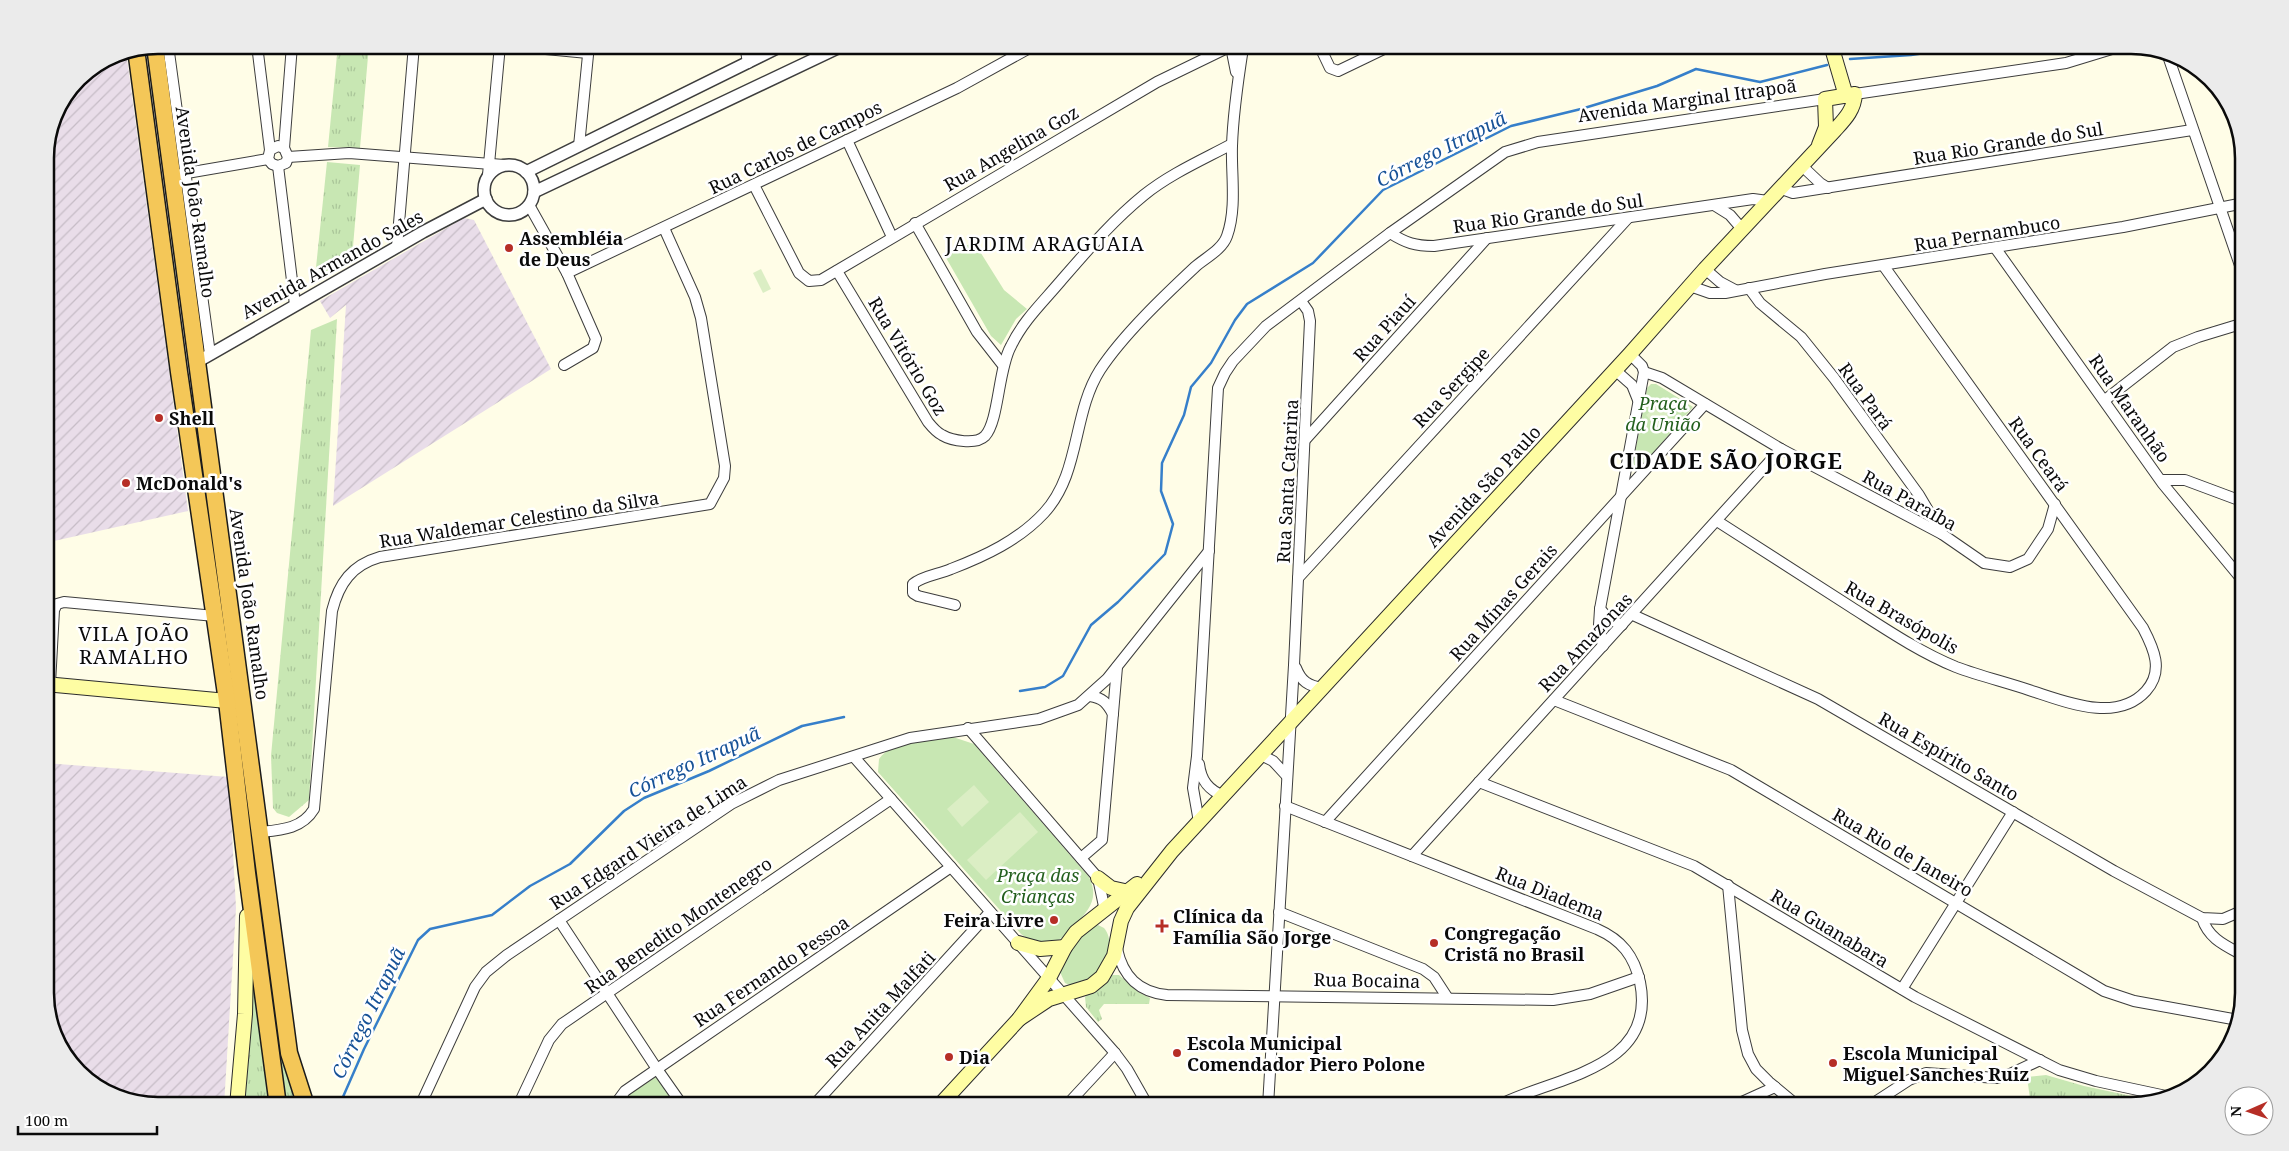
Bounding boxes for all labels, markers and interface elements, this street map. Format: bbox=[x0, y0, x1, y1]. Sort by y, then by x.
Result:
street label: Avenida Marginal Itrapoã bbox=[1576, 73, 1798, 127]
street label: Rua Carlos de Campos bbox=[705, 95, 885, 199]
street label: Rua Angelina Goz bbox=[939, 100, 1083, 196]
street label: Avenida João Ramalho bbox=[171, 105, 221, 299]
water label: Córrego Itrapuã bbox=[1371, 105, 1511, 193]
street label: Rua Rio Grande do Sul bbox=[1911, 116, 2105, 170]
street label: Rua Rio Grande do Sul bbox=[1451, 188, 1645, 238]
street label: Avenida Armando Sales bbox=[237, 204, 427, 324]
street label: Rua Pernambuco bbox=[1912, 210, 2062, 256]
place label: Assembléia de Deus bbox=[519, 226, 624, 271]
district label: JARDIM ARAGUAIA bbox=[944, 230, 1145, 257]
marker: Assembléia de Deus bbox=[503, 242, 515, 254]
street label: Rua Piauí bbox=[1348, 289, 1421, 367]
street label: Rua Vitório Goz bbox=[863, 292, 953, 420]
street label: Rua Sergipe bbox=[1407, 341, 1495, 433]
street label: Rua Maranhão bbox=[2084, 349, 2176, 467]
street label: Rua Pará bbox=[1834, 358, 1898, 434]
park label: Praça da União bbox=[1625, 391, 1701, 436]
street label: Rua Santa Catarina bbox=[1271, 398, 1303, 564]
place label: Shell bbox=[169, 406, 215, 430]
marker: Shell bbox=[153, 412, 165, 424]
street label: Rua Ceará bbox=[2004, 412, 2074, 496]
street label: Avenida São Paulo bbox=[1420, 420, 1546, 552]
district label: CIDADE SÃO JORGE bbox=[1609, 445, 1843, 475]
street label: Rua Paraíba bbox=[1859, 464, 1961, 536]
place label: McDonald's bbox=[136, 471, 243, 495]
marker: McDonald's bbox=[120, 477, 132, 489]
street label: Rua Waldemar Celestino da Silva bbox=[378, 485, 660, 553]
street label: Avenida João Ramalho bbox=[225, 507, 275, 701]
street label: Rua Minas Gerais bbox=[1444, 538, 1562, 666]
street label: Rua Brasópolis bbox=[1841, 575, 1963, 659]
street label: Rua Amazonas bbox=[1533, 587, 1637, 697]
district label: VILA JOÃO RAMALHO bbox=[78, 620, 190, 670]
street label: Rua Espírito Santo bbox=[1875, 706, 2023, 806]
water label: Córrego Itrapuã bbox=[624, 720, 764, 804]
street label: Rua Edgard Vieira de Lima bbox=[545, 769, 751, 915]
street label: Rua Rio de Janeiro bbox=[1828, 802, 1978, 902]
street label: Rua Benedito Montenegro bbox=[580, 851, 776, 999]
street label: Rua Diadema bbox=[1492, 860, 1608, 926]
park label: Praça das Crianças bbox=[996, 863, 1079, 908]
street label: Rua Guanabara bbox=[1767, 883, 1893, 973]
place label: Clínica da Família São Jorge bbox=[1173, 904, 1331, 949]
place label: Feira Livre bbox=[944, 908, 1044, 932]
street label: Rua Fernando Pessoa bbox=[689, 910, 853, 1032]
marker: Feira Livre bbox=[1048, 914, 1060, 926]
marker: Clínica da Família São Jorge bbox=[1155, 919, 1169, 933]
place label: Congregação Cristã no Brasil bbox=[1444, 921, 1585, 966]
marker: Congregação Cristã no Brasil bbox=[1428, 937, 1440, 949]
water label: Córrego Itrapuã bbox=[325, 943, 411, 1083]
street label: Rua Anita Malfati bbox=[820, 946, 940, 1072]
street label: Rua Bocaina bbox=[1313, 967, 1421, 993]
place label: Escola Municipal Comendador Piero Polone bbox=[1187, 1031, 1425, 1076]
place label: Escola Municipal Miguel Sanches Ruiz bbox=[1843, 1041, 2029, 1086]
place label: Dia bbox=[959, 1045, 990, 1069]
marker: Escola Municipal Comendador Piero Polone bbox=[1171, 1047, 1183, 1059]
marker: Dia bbox=[943, 1051, 955, 1063]
marker: Escola Municipal Miguel Sanches Ruiz bbox=[1827, 1057, 1839, 1069]
north arrow bbox=[2224, 1086, 2274, 1136]
scale bar bbox=[18, 1104, 156, 1136]
text: N bbox=[2226, 1106, 2245, 1117]
text: 100 m bbox=[25, 1110, 68, 1130]

